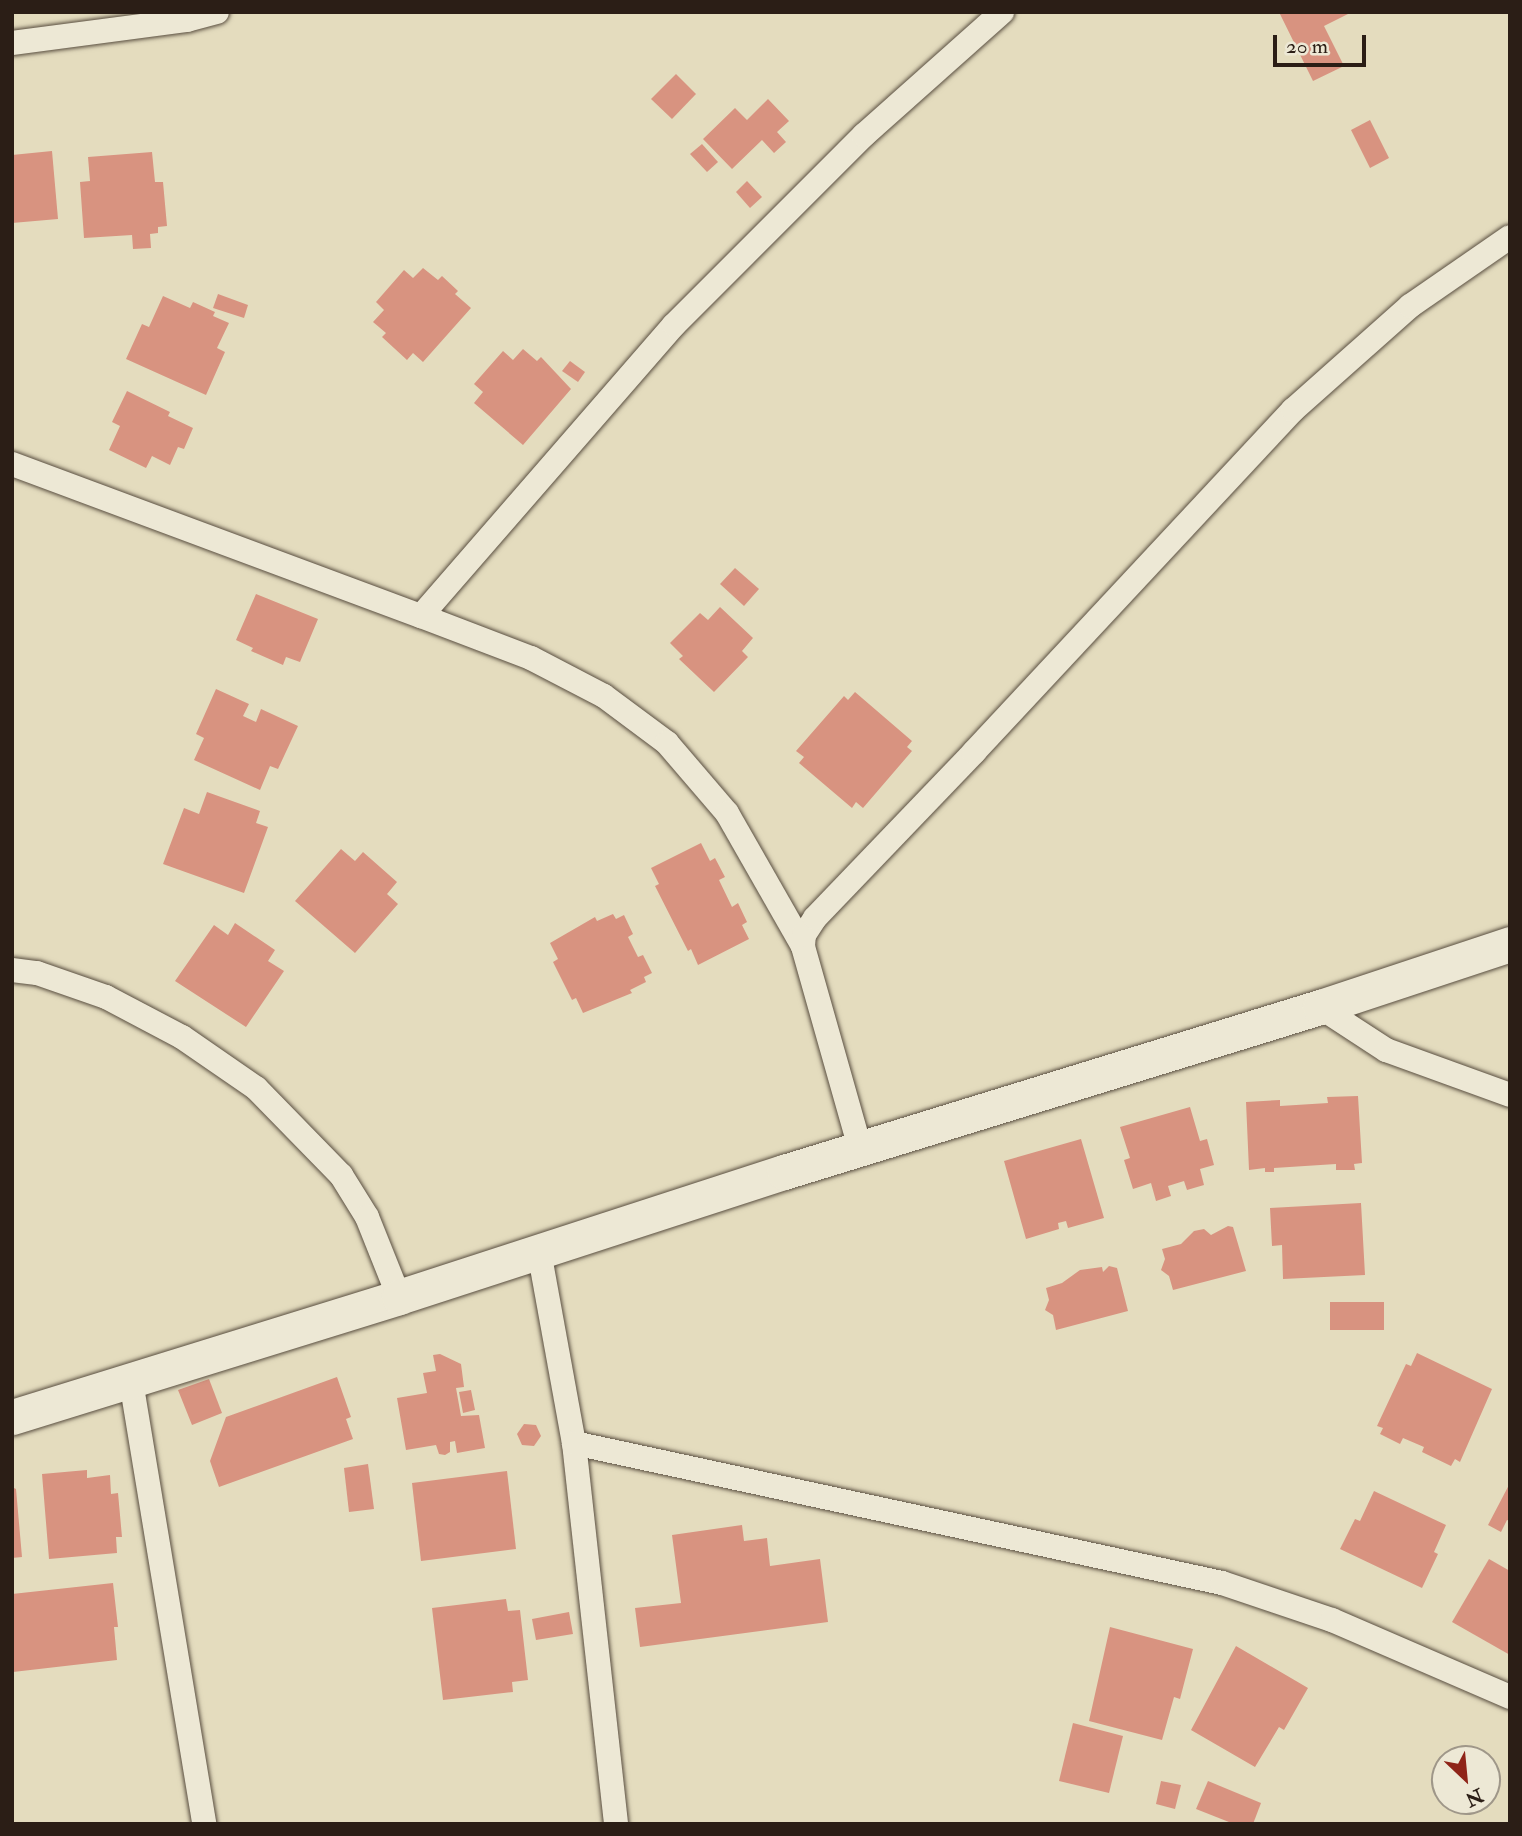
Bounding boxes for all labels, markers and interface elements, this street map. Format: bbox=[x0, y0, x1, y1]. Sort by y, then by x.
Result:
scale bar bbox=[1277, 21, 1370, 65]
text: 20 m bbox=[1286, 33, 1328, 60]
north arrow bbox=[1431, 1745, 1501, 1815]
text: N bbox=[1461, 1783, 1487, 1812]

